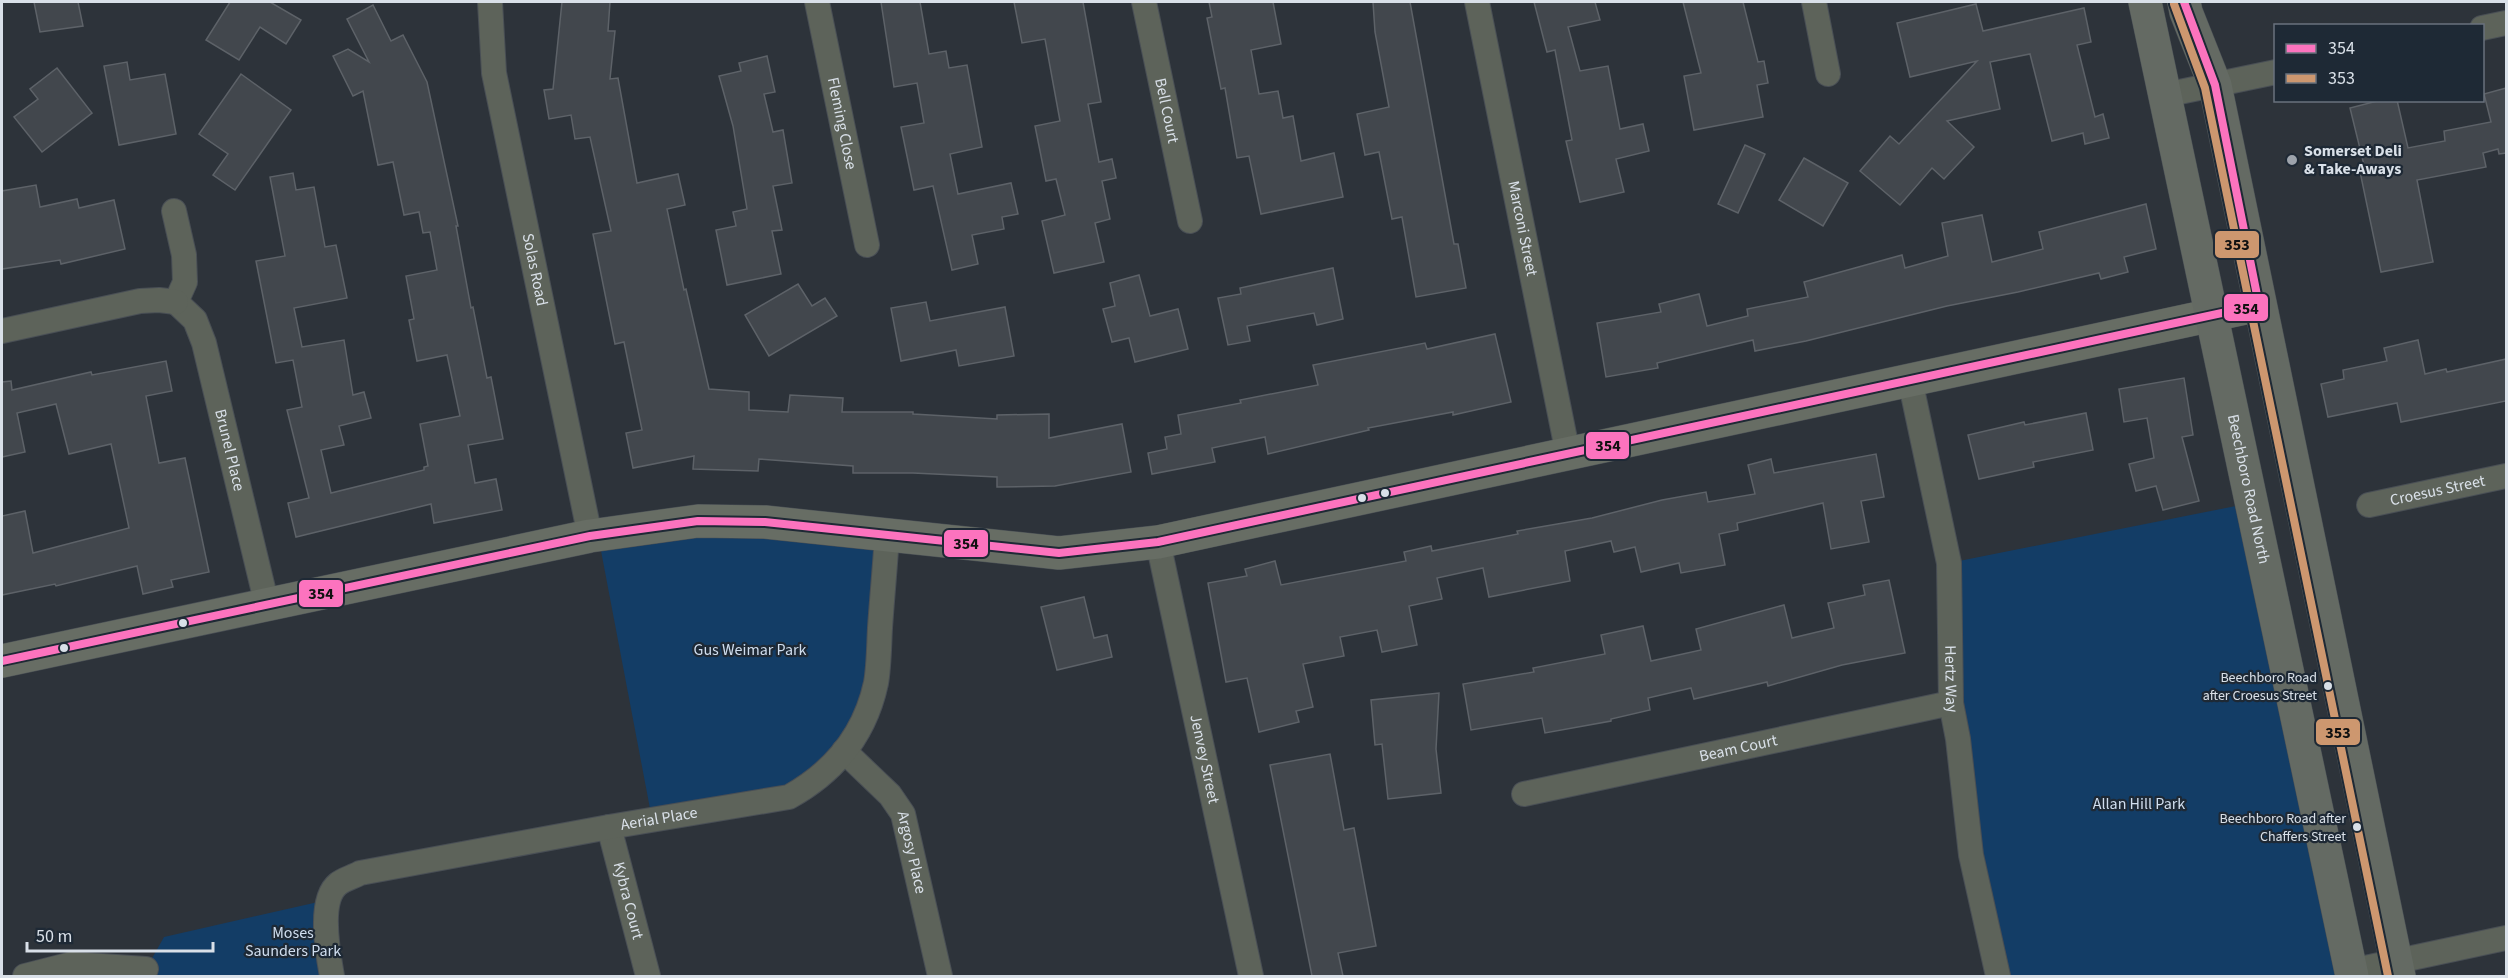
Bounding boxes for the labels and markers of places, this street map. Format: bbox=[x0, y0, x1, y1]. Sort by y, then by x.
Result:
place label: Somerset Deli & Take-Aways bbox=[2304, 140, 2402, 180]
marker: Somerset Deli & Take-Aways bbox=[2285, 153, 2299, 167]
unlabelled marker bbox=[1379, 487, 1391, 499]
unlabelled marker bbox=[1356, 492, 1368, 504]
unlabelled marker bbox=[177, 617, 189, 629]
unlabelled marker bbox=[58, 642, 70, 654]
place label: Beechboro Road after Croesus Street bbox=[2203, 668, 2317, 706]
marker: Beechboro Road after Croesus Street bbox=[2322, 680, 2334, 692]
place label: Beechboro Road after Chaffers Street bbox=[2220, 809, 2346, 847]
marker: Beechboro Road after Chaffers Street bbox=[2351, 821, 2363, 833]

